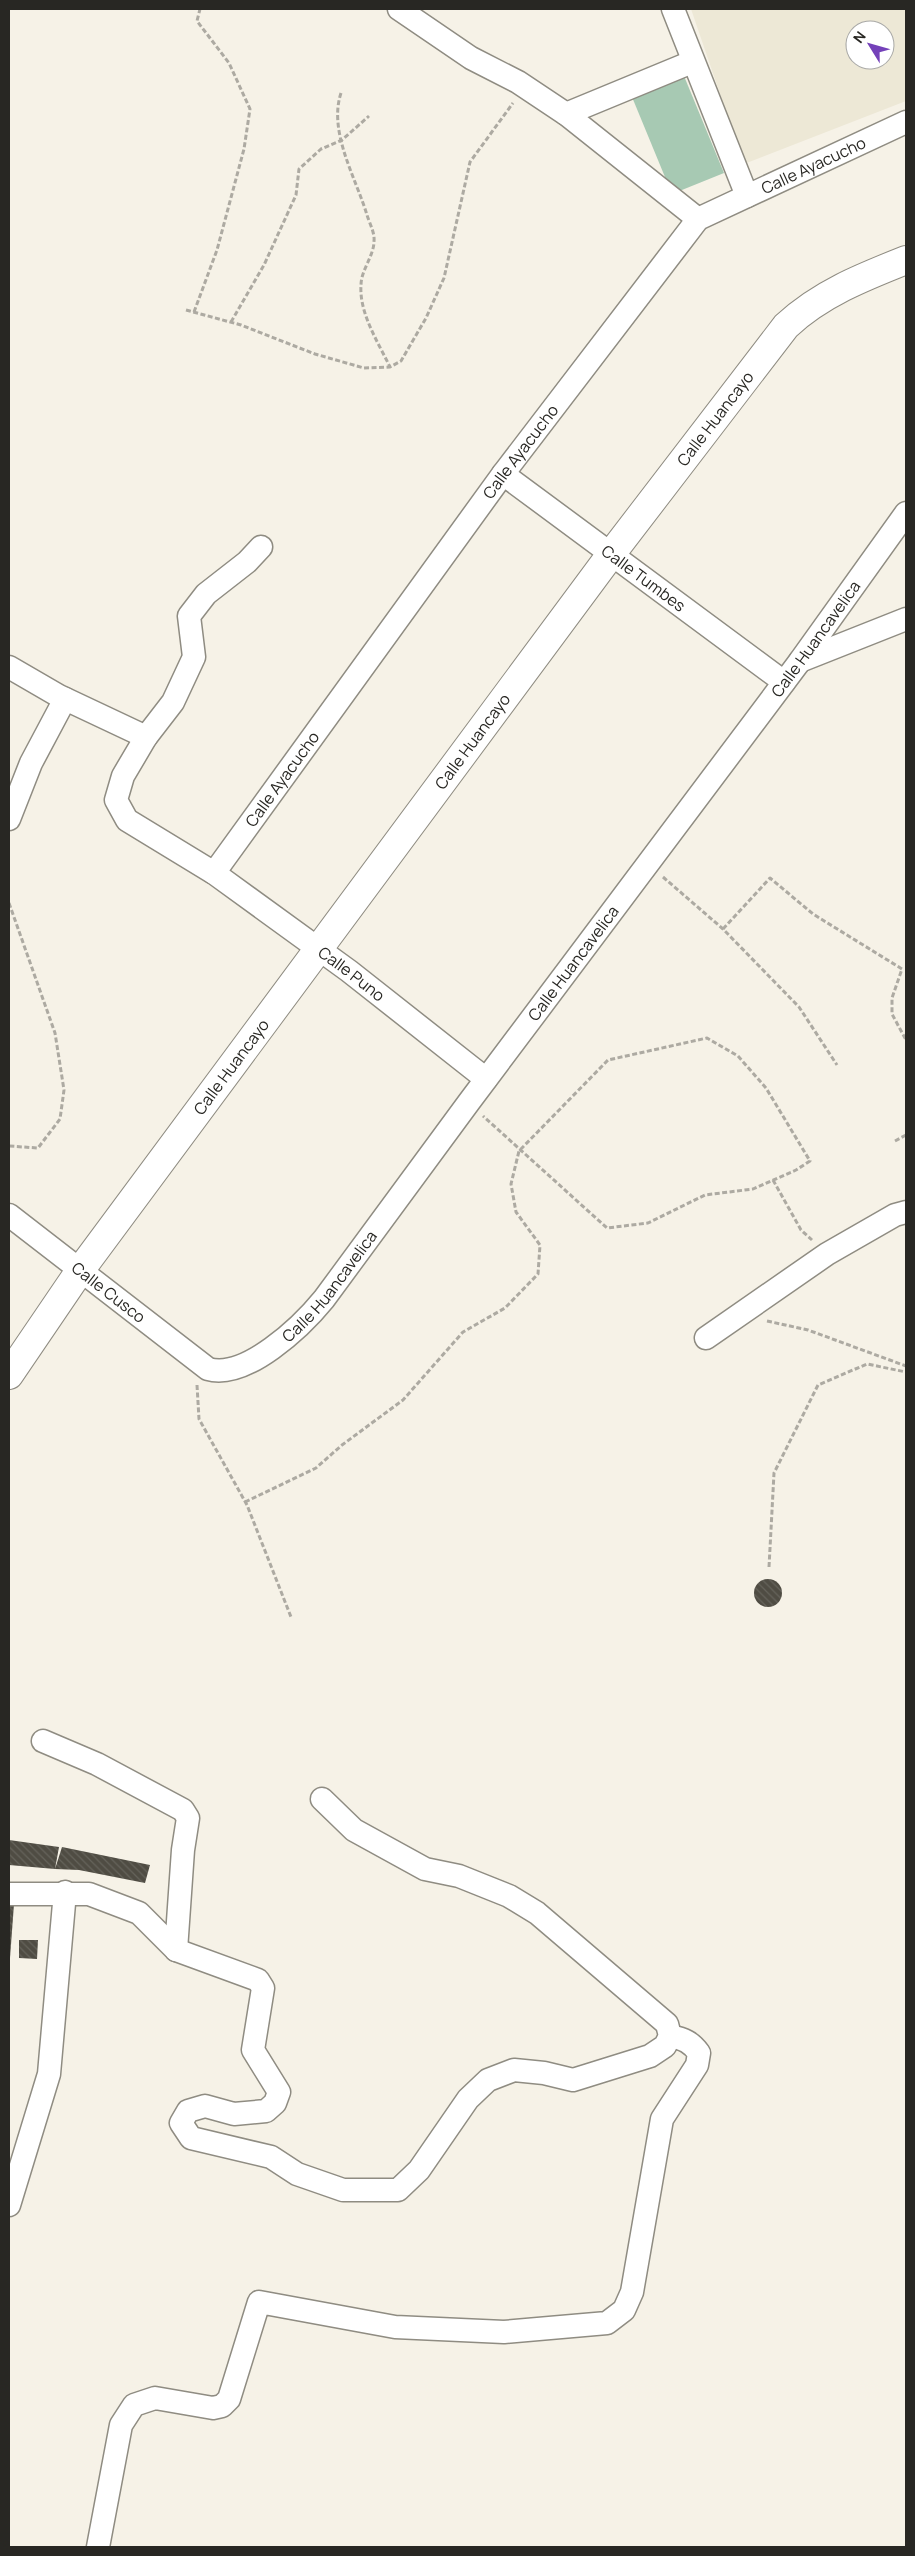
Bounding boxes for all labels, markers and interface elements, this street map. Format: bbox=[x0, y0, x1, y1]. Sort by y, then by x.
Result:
north arrow bbox=[845, 20, 895, 70]
text: N bbox=[849, 27, 870, 47]
street label: Calle Ayacucho bbox=[758, 131, 869, 199]
street label: Calle Huancayo bbox=[672, 367, 759, 470]
street label: Calle Ayacucho bbox=[478, 400, 563, 503]
street label: Calle Tumbes bbox=[597, 540, 690, 617]
street label: Calle Huancavelica bbox=[766, 576, 865, 701]
street label: Calle Huancayo bbox=[430, 689, 515, 794]
street label: Calle Ayacucho bbox=[240, 727, 324, 831]
street label: Calle Huancavelica bbox=[523, 901, 624, 1025]
street label: Calle Puno bbox=[314, 941, 390, 1006]
street label: Calle Huancayo bbox=[188, 1014, 274, 1119]
street label: Calle Huancavelica bbox=[277, 1226, 382, 1347]
street label: Calle Cusco bbox=[67, 1257, 150, 1328]

